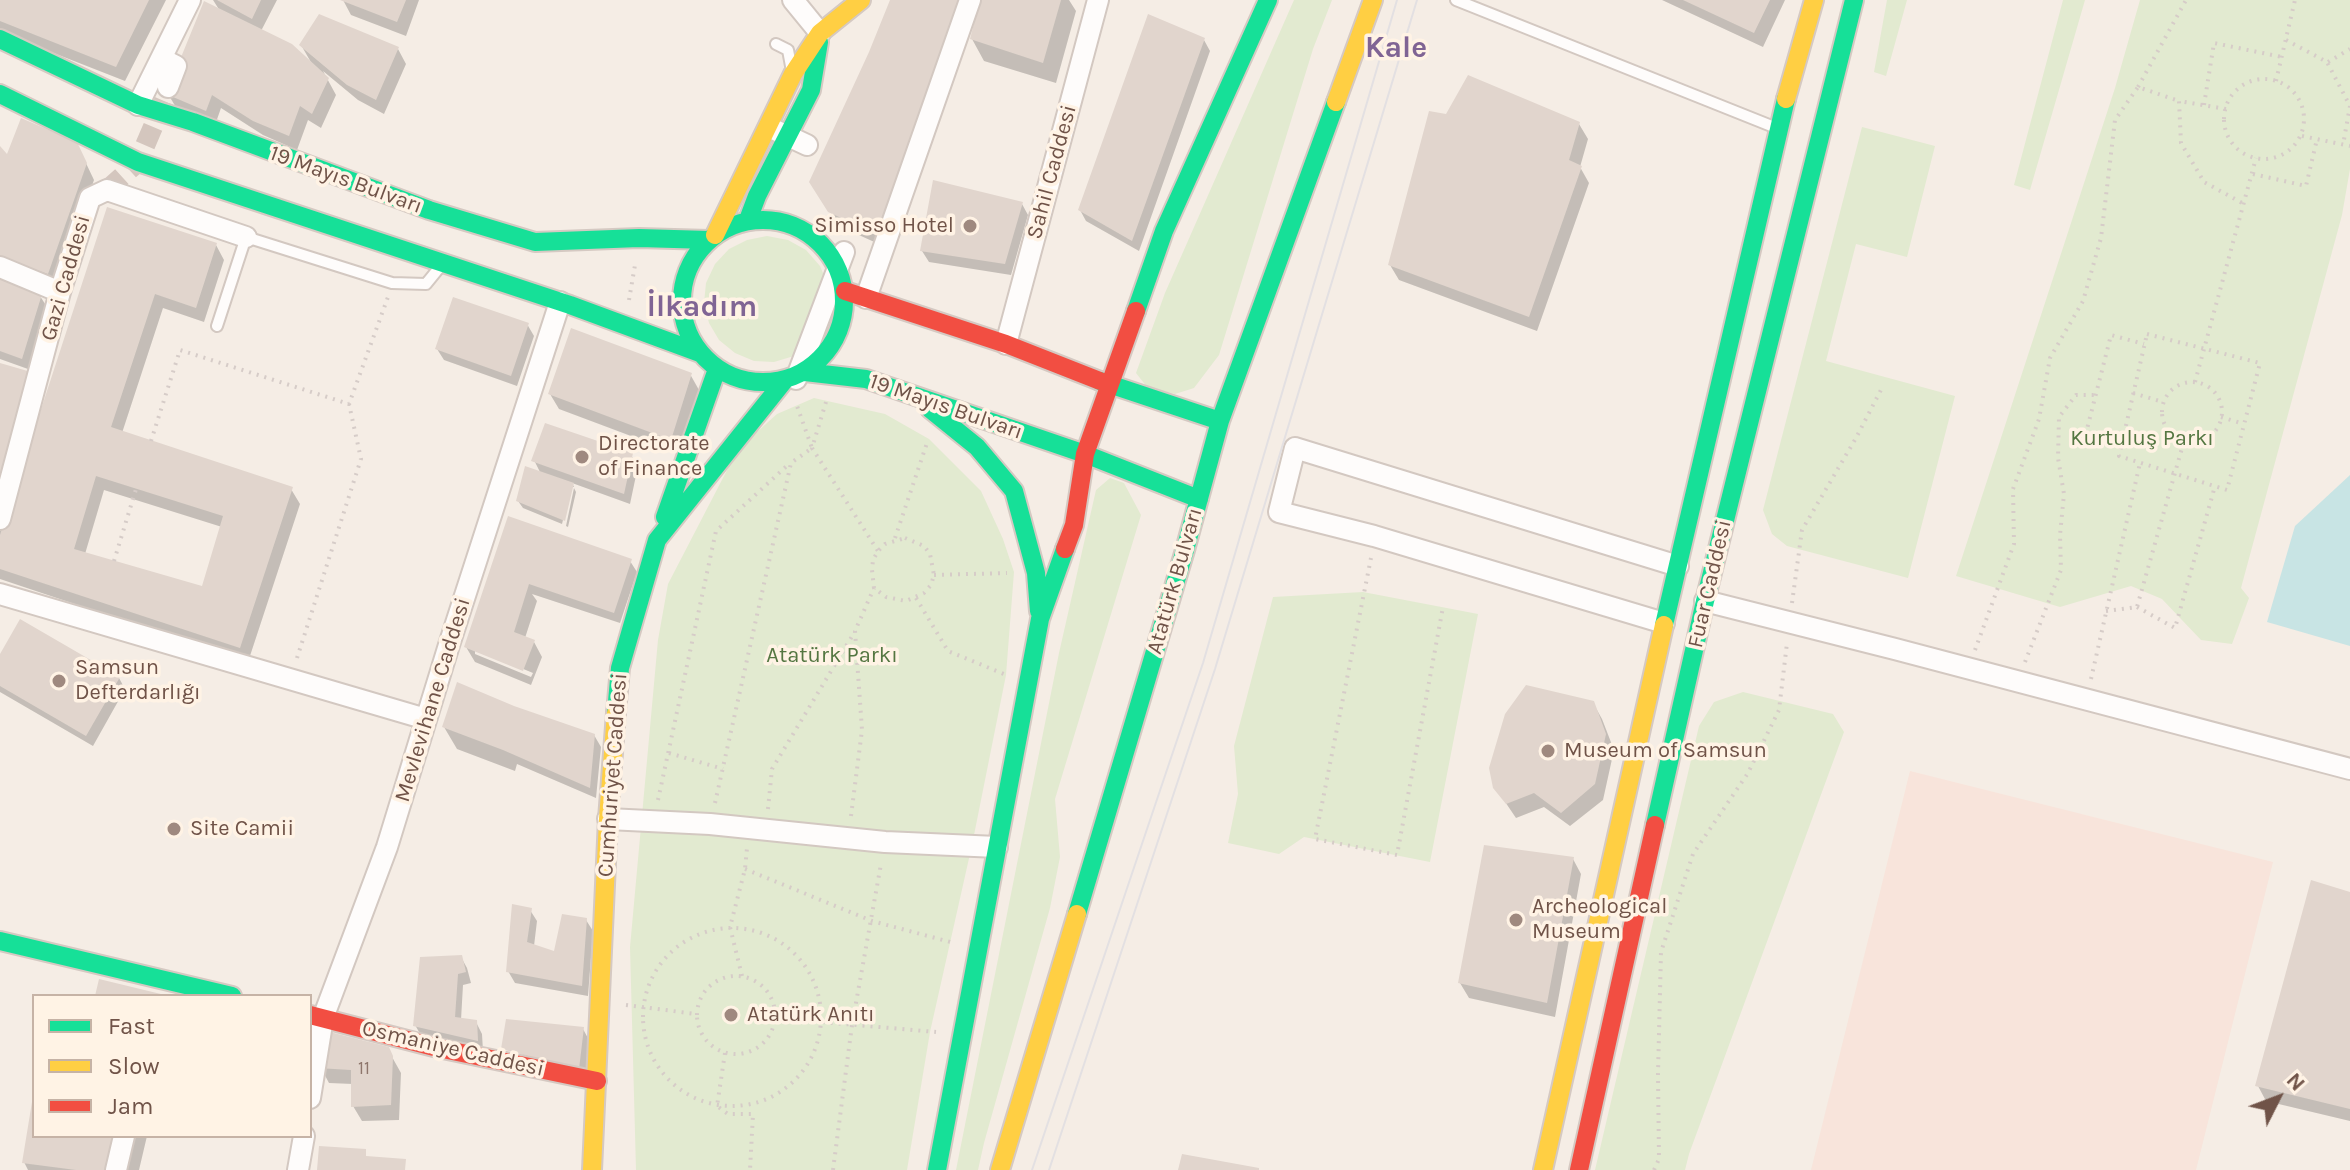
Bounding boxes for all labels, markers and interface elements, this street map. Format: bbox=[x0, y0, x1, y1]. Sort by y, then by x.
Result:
district label: Kale bbox=[1365, 30, 1427, 66]
street label: Sahil Caddesi bbox=[1021, 102, 1083, 242]
street label: 19 Mayıs Bulvarı bbox=[266, 140, 426, 220]
street label: Gazi Caddesi bbox=[35, 212, 97, 344]
place label: Simisso Hotel bbox=[814, 213, 954, 239]
marker: Simisso Hotel bbox=[961, 217, 979, 235]
district label: İlkadım bbox=[647, 289, 757, 325]
street label: 19 Mayıs Bulvarı bbox=[866, 368, 1026, 446]
park label: Kurtuluş Parkı bbox=[2070, 426, 2214, 452]
place label: Directorate of Finance bbox=[598, 431, 710, 482]
marker: Directorate of Finance bbox=[573, 448, 591, 466]
street label: Atatürk Bulvarı bbox=[1141, 505, 1209, 657]
street label: Fuar Caddesi bbox=[1682, 517, 1738, 651]
street label: Mevlevihane Caddesi bbox=[389, 595, 477, 805]
park label: Atatürk Parkı bbox=[766, 643, 898, 669]
place label: Samsun Defterdarlığı bbox=[75, 655, 201, 706]
marker: Samsun Defterdarlığı bbox=[50, 672, 68, 690]
street label: Cumhuriyet Caddesi bbox=[593, 672, 633, 878]
place label: Museum of Samsun bbox=[1564, 738, 1767, 764]
marker: Museum of Samsun bbox=[1539, 742, 1557, 760]
place label: Site Camii bbox=[190, 816, 294, 842]
marker: Site Camii bbox=[165, 820, 183, 838]
place label: Archeological Museum bbox=[1532, 894, 1667, 946]
marker: Archeological Museum bbox=[1507, 911, 1525, 929]
legend bbox=[32, 994, 312, 1138]
place label: Atatürk Anıtı bbox=[747, 1002, 874, 1028]
marker: Atatürk Anıtı bbox=[722, 1006, 740, 1024]
text: Fast bbox=[108, 1012, 155, 1040]
street label: Osmaniye Caddesi bbox=[359, 1015, 547, 1083]
text: Slow bbox=[108, 1052, 160, 1080]
house number: 11 bbox=[358, 1058, 370, 1080]
north arrow bbox=[2238, 1058, 2318, 1138]
text: N bbox=[2281, 1067, 2311, 1097]
text: Jam bbox=[108, 1092, 153, 1120]

